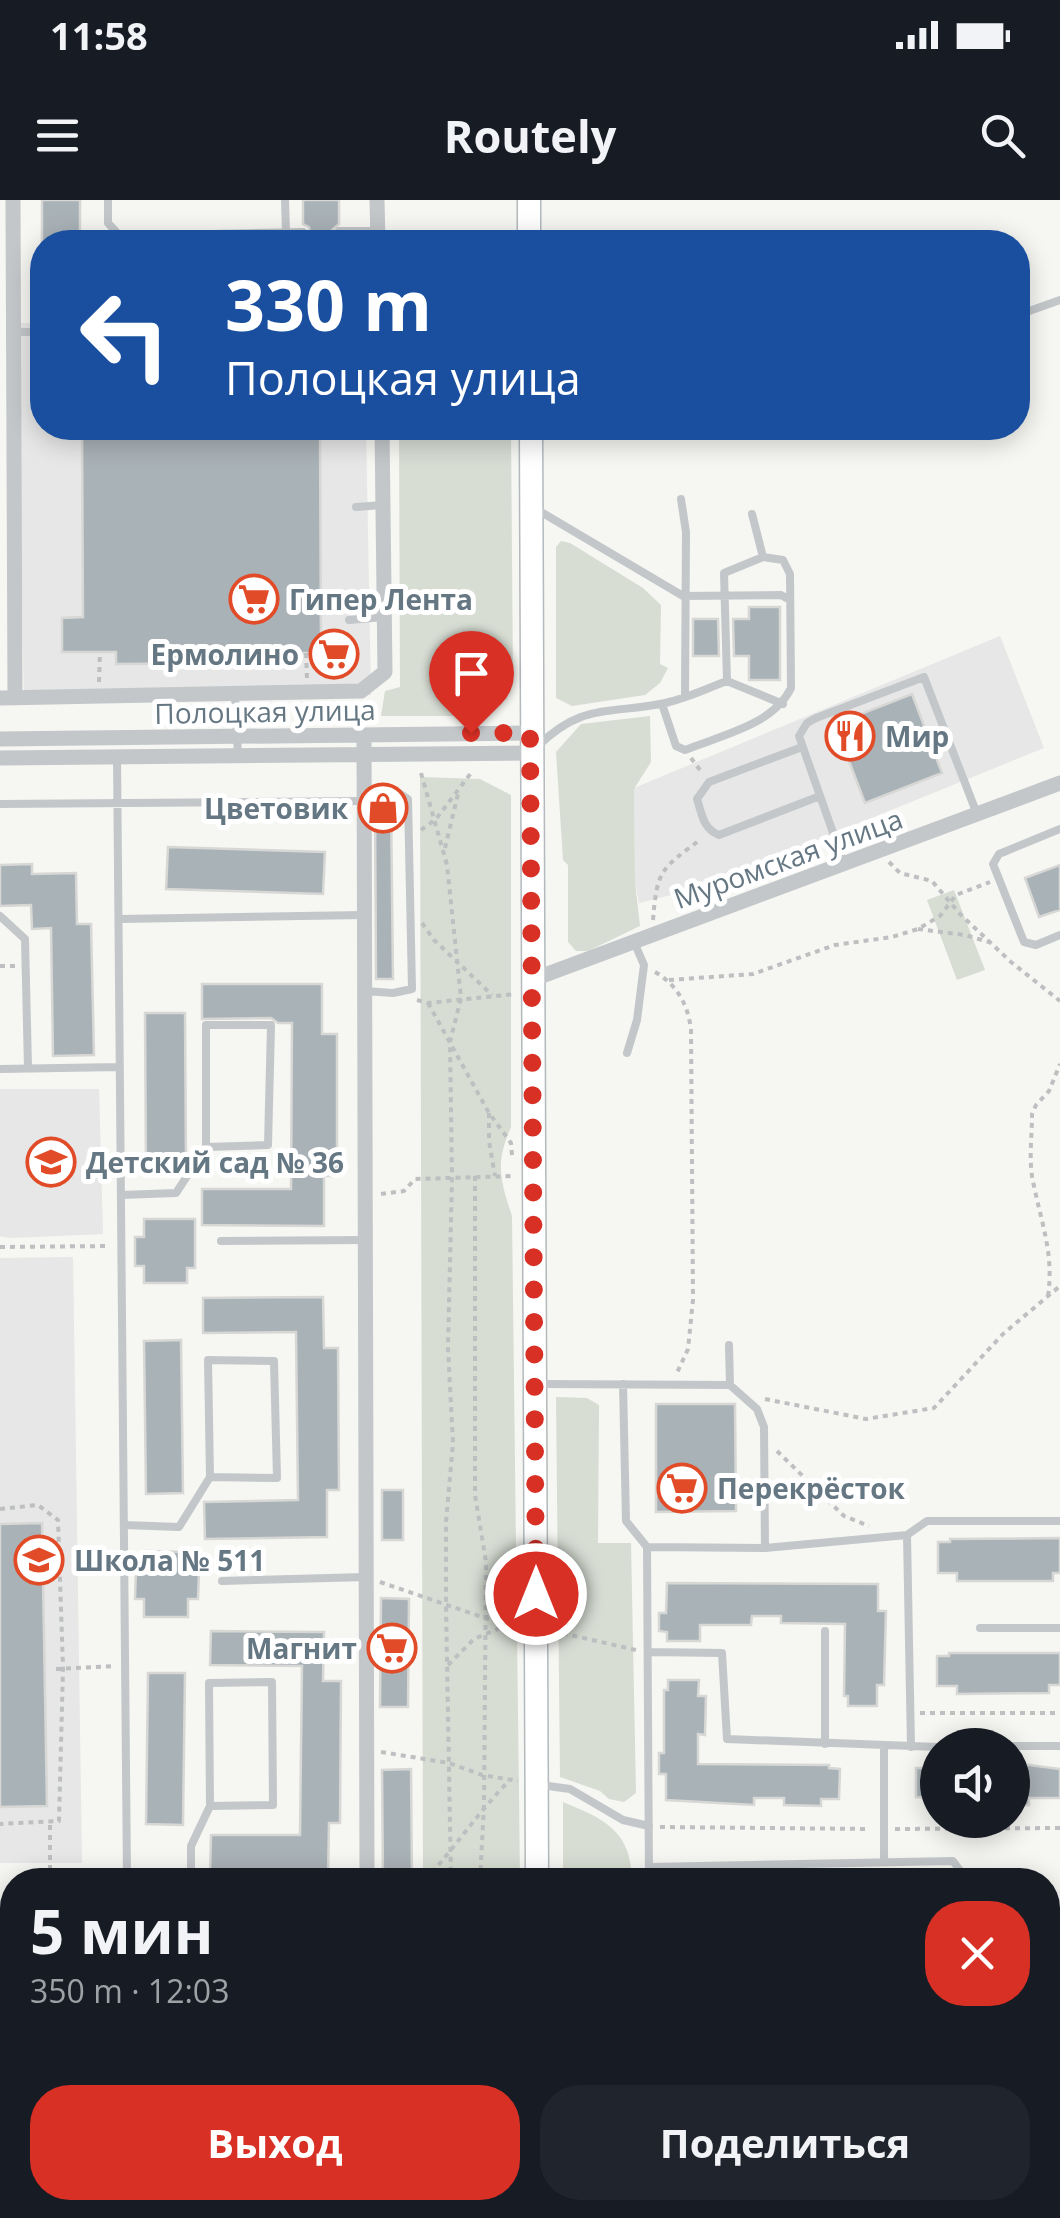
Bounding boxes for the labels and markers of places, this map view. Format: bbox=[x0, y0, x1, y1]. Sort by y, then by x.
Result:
supermarket icon: Гипер Лента bbox=[228, 573, 280, 625]
place label: Гипер Лента bbox=[289, 580, 473, 618]
supermarket icon: Ермолино bbox=[308, 628, 360, 680]
pin bbox=[429, 631, 514, 734]
place label: Ермолино bbox=[151, 635, 299, 673]
restaurant icon: Мир bbox=[824, 710, 876, 762]
place label: Мир bbox=[885, 717, 949, 755]
shop icon: Цветовик bbox=[357, 782, 409, 834]
place label: Цветовик bbox=[204, 789, 349, 827]
school or university icon: Детский сад № 36 bbox=[25, 1136, 77, 1188]
place label: Детский сад № 36 bbox=[86, 1143, 344, 1181]
supermarket icon: Перекрёсток bbox=[656, 1462, 708, 1514]
place label: Перекрёсток bbox=[717, 1469, 905, 1507]
school or university icon: Школа № 511 bbox=[13, 1534, 65, 1586]
place label: Школа № 511 bbox=[74, 1541, 265, 1579]
supermarket icon: Магнит bbox=[366, 1622, 418, 1674]
place label: Магнит bbox=[246, 1629, 357, 1667]

